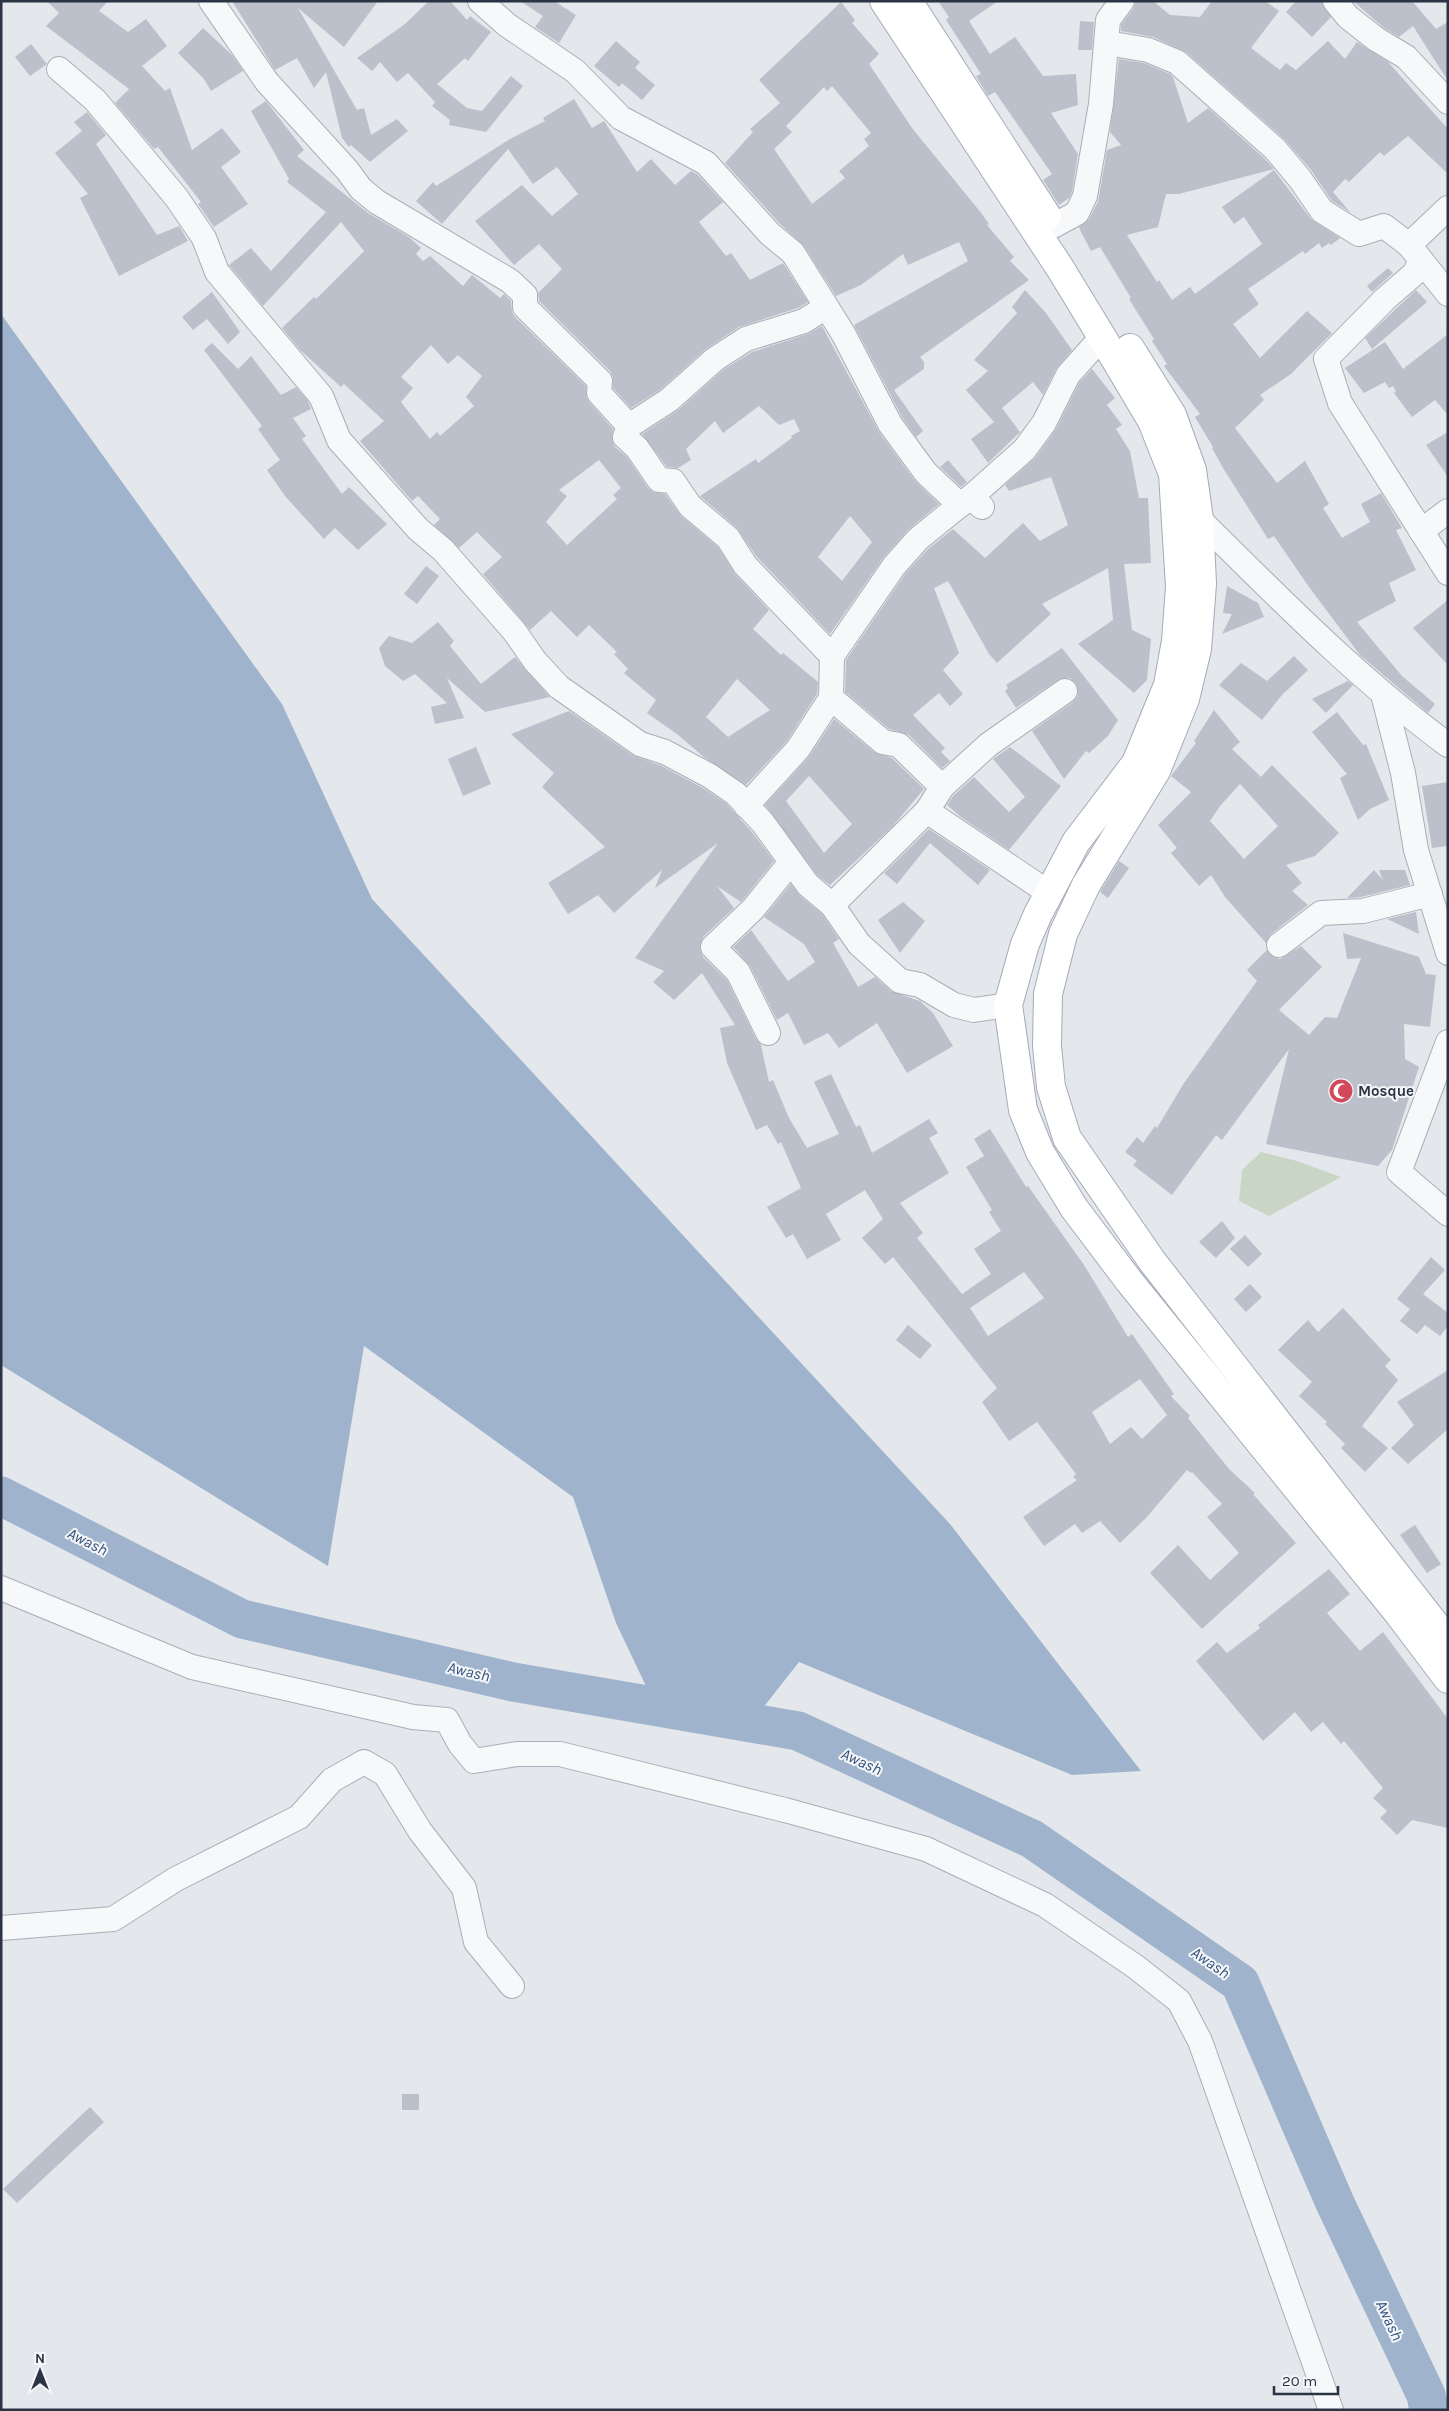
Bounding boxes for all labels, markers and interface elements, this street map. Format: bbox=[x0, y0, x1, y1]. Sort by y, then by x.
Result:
mosque icon: Mosque bbox=[1328, 1078, 1354, 1104]
place label: Mosque bbox=[1358, 1082, 1414, 1100]
water label: Awash bbox=[64, 1523, 111, 1560]
water label: Awash bbox=[446, 1657, 492, 1686]
water label: Awash bbox=[838, 1744, 885, 1779]
water label: Awash bbox=[1188, 1942, 1234, 1982]
water label: Awash bbox=[1372, 2297, 1407, 2344]
north arrow bbox=[15, 2346, 65, 2396]
text: N bbox=[35, 2350, 45, 2367]
scale bar bbox=[1274, 2364, 1338, 2396]
text: 20 m bbox=[1282, 2372, 1317, 2390]

